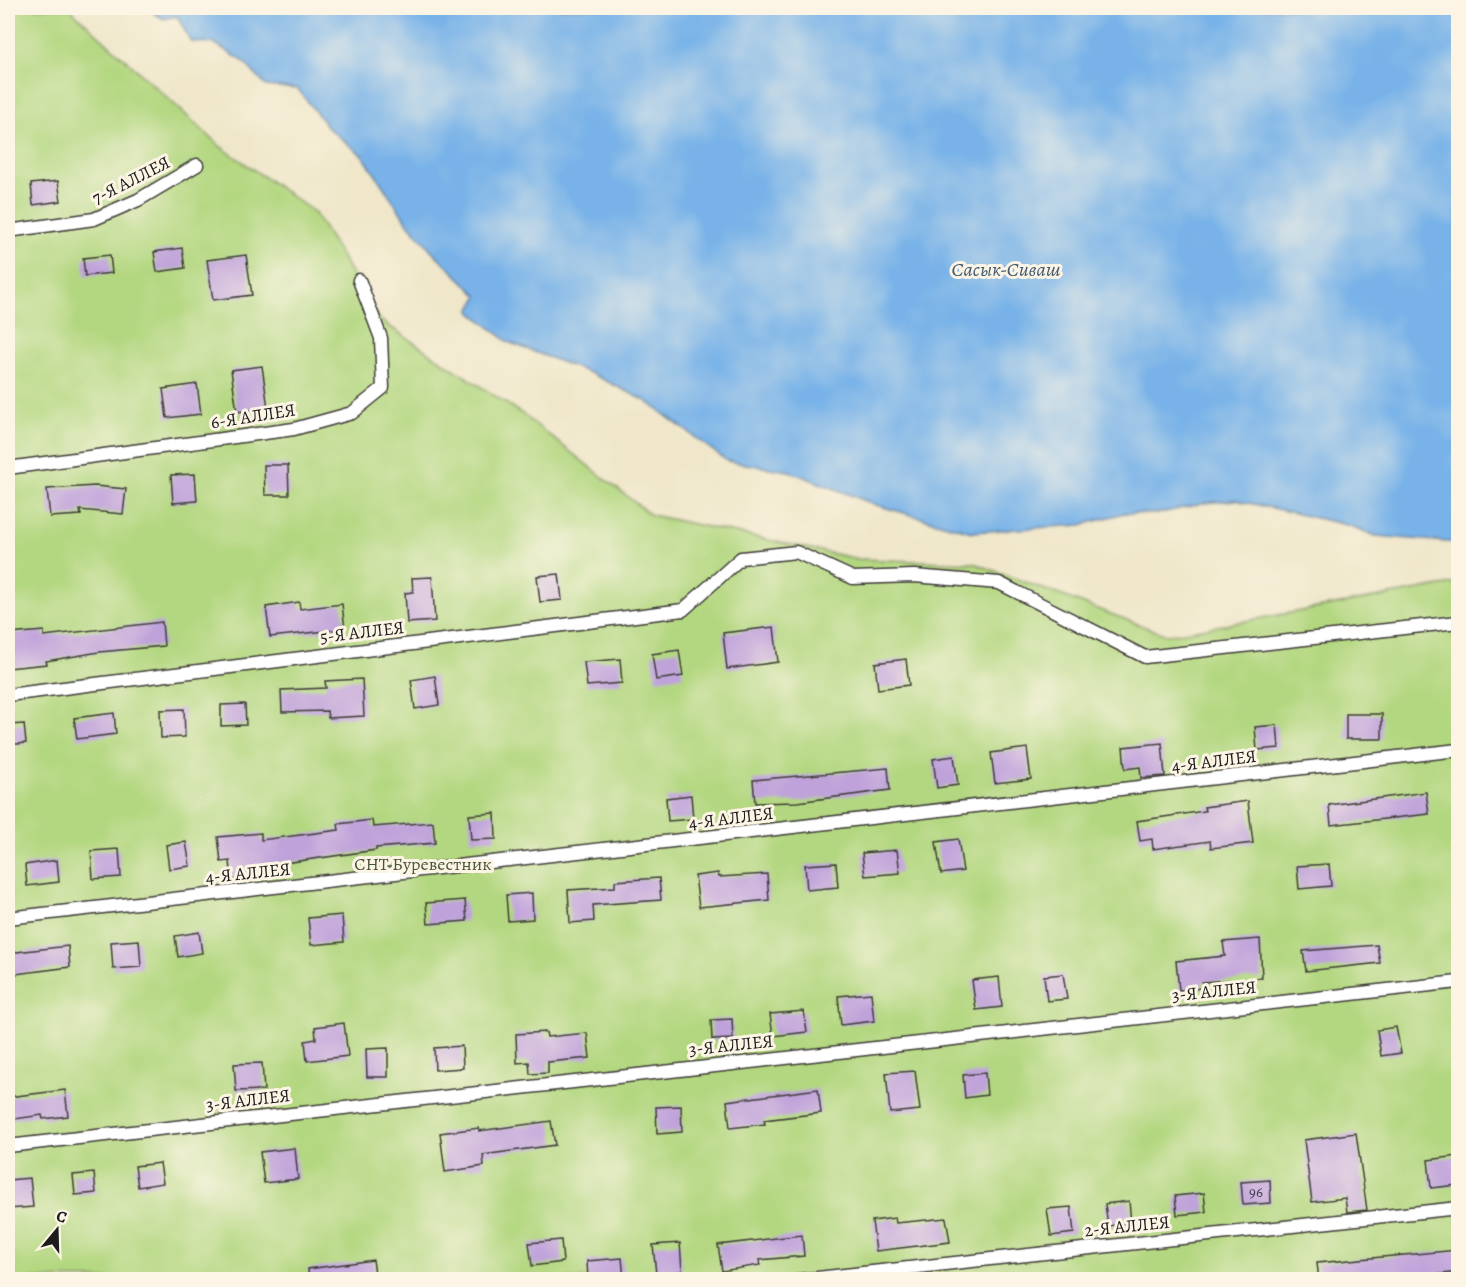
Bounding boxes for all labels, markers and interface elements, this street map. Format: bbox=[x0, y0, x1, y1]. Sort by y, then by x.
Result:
street label: 7-Я АЛЛЕЯ bbox=[88, 150, 174, 210]
water label: Сасык-Сиваш bbox=[952, 256, 1061, 283]
street label: 6-Я АЛЛЕЯ bbox=[209, 397, 297, 435]
street label: 5-Я АЛЛЕЯ bbox=[318, 615, 406, 649]
street label: 4-Я АЛЛЕЯ bbox=[1170, 744, 1258, 778]
street label: 4-Я АЛЛЕЯ bbox=[687, 801, 775, 835]
park label: СНТ Буревестник bbox=[354, 852, 492, 876]
street label: 4-Я АЛЛЕЯ bbox=[204, 857, 292, 889]
street label: 3-Я АЛЛЕЯ bbox=[1171, 975, 1257, 1007]
street label: 3-Я АЛЛЕЯ bbox=[688, 1029, 774, 1061]
street label: 3-Я АЛЛЕЯ bbox=[205, 1083, 291, 1117]
house number: 96 bbox=[1249, 1182, 1263, 1202]
north arrow bbox=[27, 1200, 87, 1260]
text: С bbox=[53, 1205, 70, 1229]
street label: 2-Я АЛЛЕЯ bbox=[1083, 1210, 1171, 1242]

